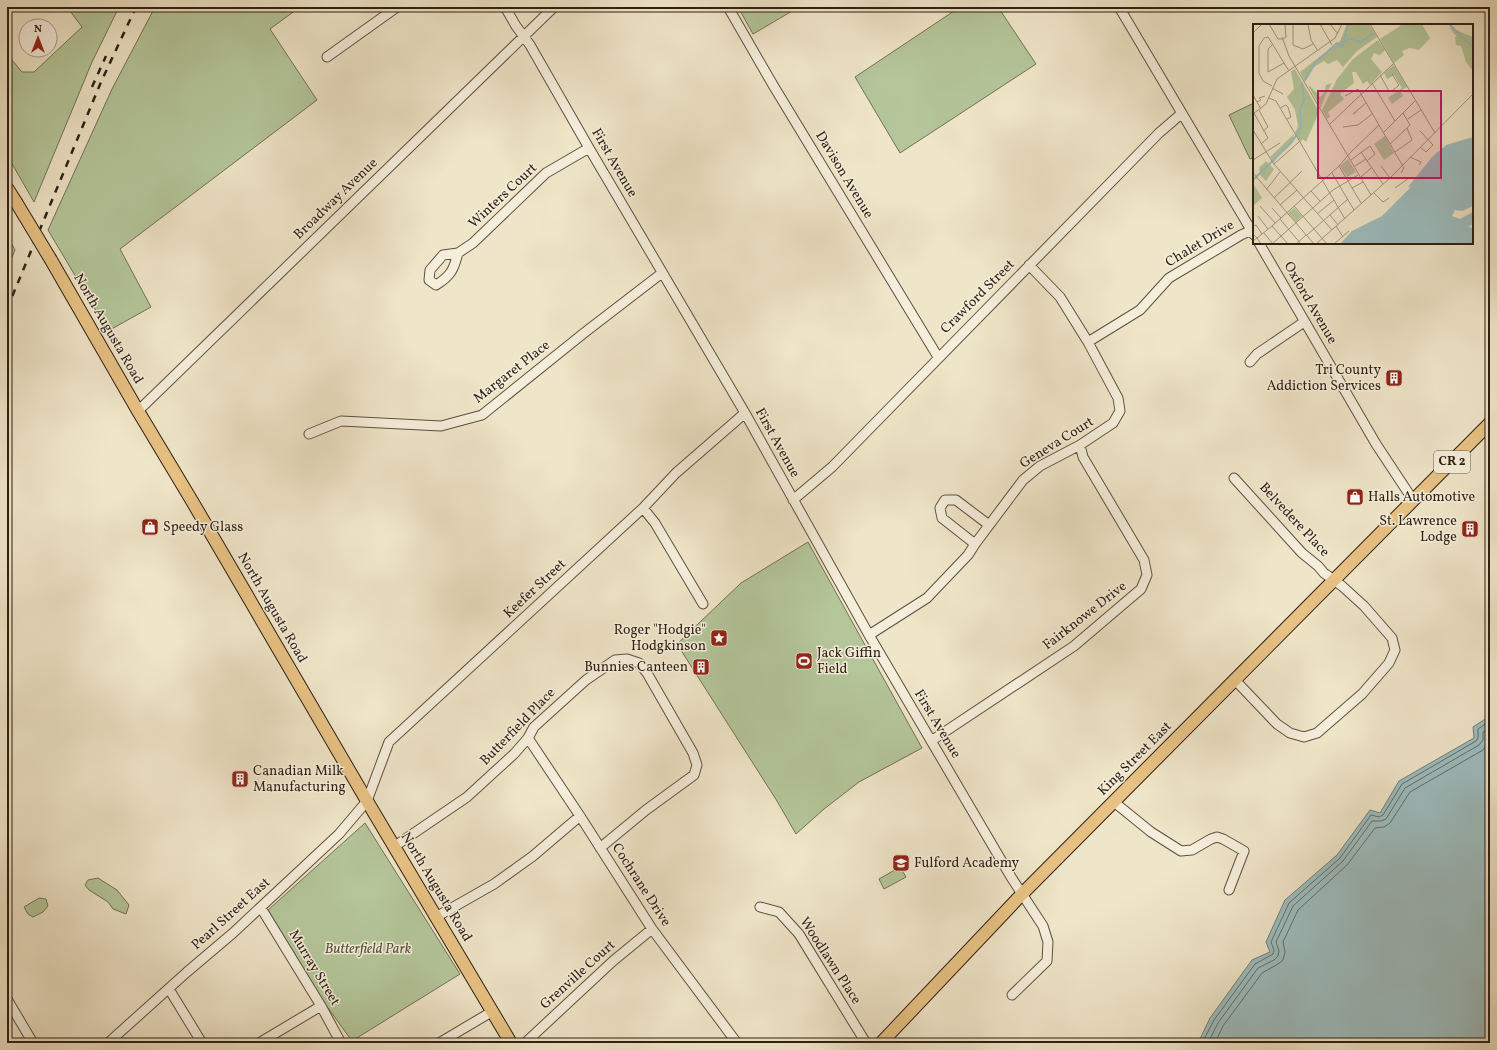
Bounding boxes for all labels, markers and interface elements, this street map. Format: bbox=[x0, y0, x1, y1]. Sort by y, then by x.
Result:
north arrow bbox=[18, 18, 58, 58]
text: N bbox=[34, 22, 42, 37]
inset map bbox=[1253, 24, 1473, 244]
street label: First Avenue bbox=[587, 125, 642, 201]
street label: Davison Avenue bbox=[810, 128, 878, 223]
street label: Broadway Avenue bbox=[290, 154, 382, 244]
street label: Winters Court bbox=[465, 159, 542, 233]
street label: Chalet Drive bbox=[1162, 216, 1238, 272]
street label: Crawford Street bbox=[937, 256, 1019, 338]
street label: Oxford Avenue bbox=[1279, 258, 1341, 348]
street label: North Augusta Road bbox=[69, 270, 147, 388]
street label: Margaret Place bbox=[470, 336, 555, 408]
place label: Tri County Addiction Services bbox=[1267, 361, 1381, 396]
building icon: Tri County Addiction Services bbox=[1384, 368, 1404, 388]
street label: First Avenue bbox=[750, 405, 804, 482]
street label: Geneva Court bbox=[1016, 413, 1098, 473]
road number: CR 2 bbox=[1434, 451, 1470, 473]
street label: Belvedere Place bbox=[1255, 479, 1334, 562]
shop icon: Halls Automotive bbox=[1345, 487, 1365, 507]
place label: Halls Automotive bbox=[1368, 488, 1476, 507]
place label: St. Lawrence Lodge bbox=[1379, 512, 1457, 547]
shop icon: Speedy Glass bbox=[140, 517, 160, 537]
place label: Speedy Glass bbox=[163, 518, 243, 537]
building icon: St. Lawrence Lodge bbox=[1460, 519, 1480, 539]
street label: North Augusta Road bbox=[233, 549, 311, 667]
street label: Keefer Street bbox=[500, 555, 570, 623]
street label: Fairknowe Drive bbox=[1039, 577, 1131, 655]
place label: Roger "Hodgie" Hodgkinson bbox=[614, 621, 706, 656]
place icon: Roger "Hodgie" Hodgkinson bbox=[709, 628, 729, 648]
place label: Jack Giffin Field bbox=[817, 644, 881, 679]
sports icon: Jack Giffin Field bbox=[794, 651, 814, 671]
building icon: Bunnies Canteen bbox=[691, 657, 711, 677]
place label: Bunnies Canteen bbox=[584, 658, 688, 677]
street label: Butterfield Place bbox=[476, 684, 560, 770]
street label: First Avenue bbox=[909, 686, 965, 762]
street label: King Street East bbox=[1094, 718, 1176, 800]
place label: Canadian Milk Manufacturing bbox=[253, 762, 346, 797]
building icon: Canadian Milk Manufacturing bbox=[230, 769, 250, 789]
street label: North Augusta Road bbox=[396, 829, 476, 945]
street label: Cochrane Drive bbox=[607, 840, 675, 931]
school or university icon: Fulford Academy bbox=[891, 853, 911, 873]
place label: Fulford Academy bbox=[914, 854, 1019, 873]
street label: Pearl Street East bbox=[187, 873, 275, 955]
street label: Woodlawn Place bbox=[795, 914, 866, 1009]
street label: Murray Street bbox=[284, 926, 344, 1010]
street label: Grenville Court bbox=[536, 936, 620, 1014]
park label: Butterfield Park bbox=[325, 940, 412, 959]

